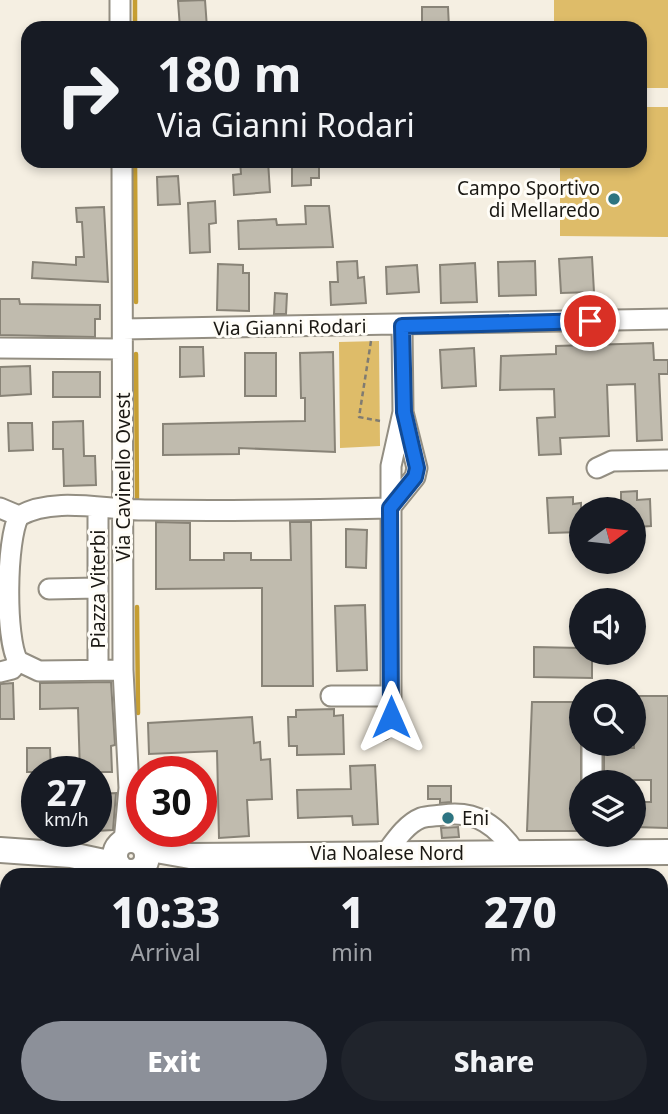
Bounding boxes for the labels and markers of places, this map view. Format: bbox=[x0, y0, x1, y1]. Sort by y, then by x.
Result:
place label: Campo Sportivo di Mellaredo bbox=[457, 175, 600, 223]
marker: Campo Sportivo di Mellaredo bbox=[606, 191, 622, 207]
pin bbox=[560, 291, 620, 351]
place label: Eni bbox=[462, 805, 489, 831]
marker: Eni bbox=[440, 810, 456, 826]

